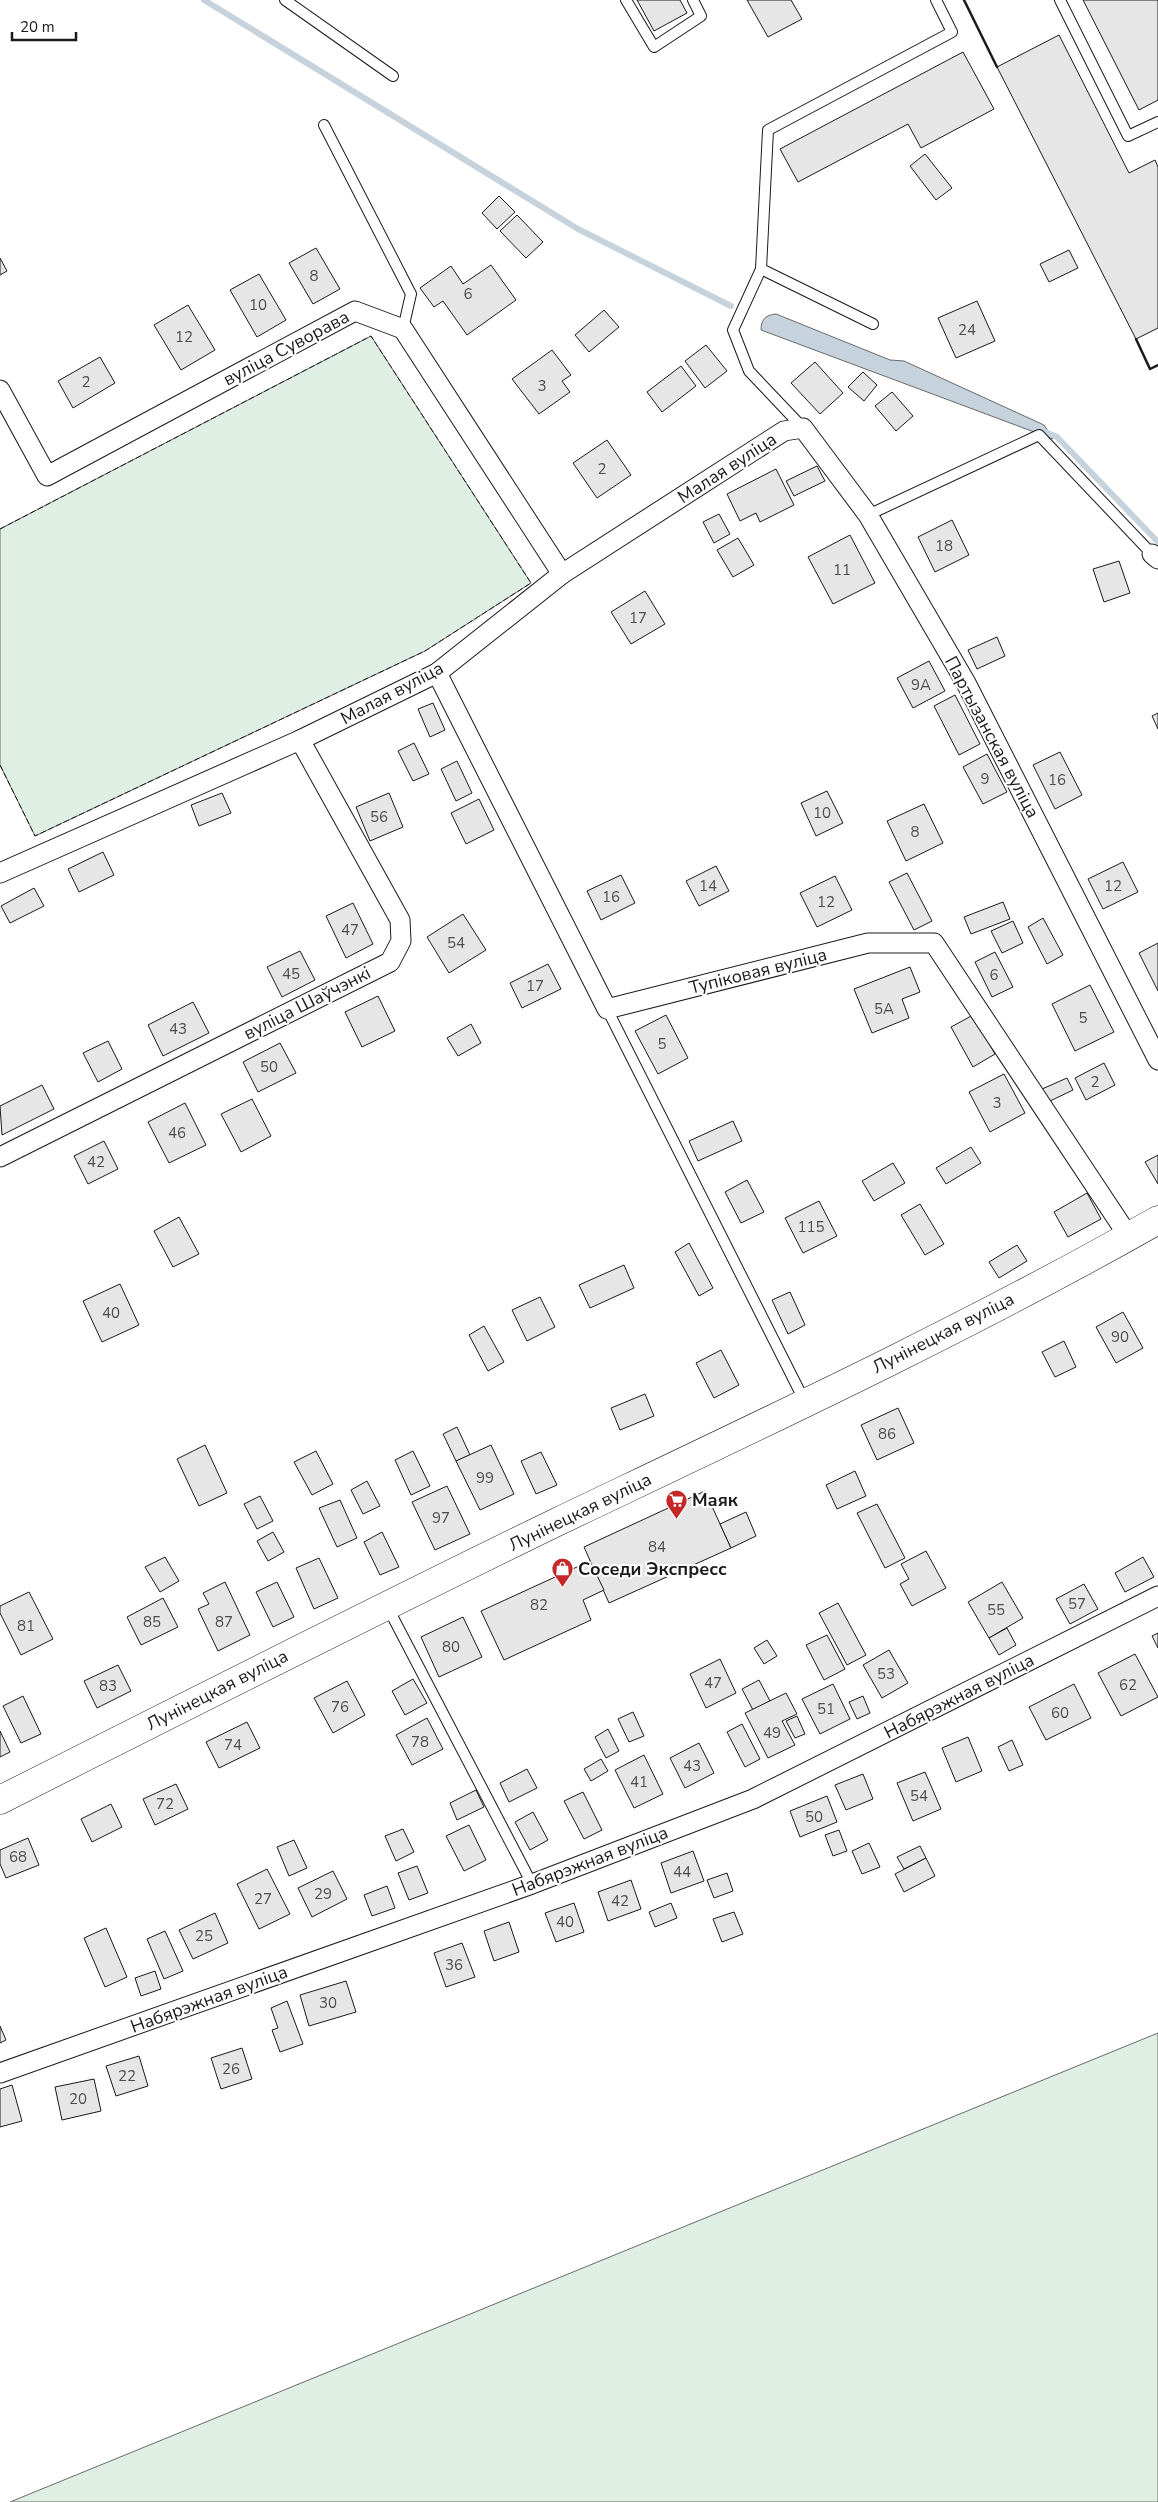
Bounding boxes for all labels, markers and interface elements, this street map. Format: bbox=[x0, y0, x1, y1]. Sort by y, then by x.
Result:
scale bar bbox=[12, 10, 76, 42]
text: 20 m bbox=[20, 17, 55, 37]
house number: 8 bbox=[309, 266, 319, 286]
house number: 6 bbox=[463, 284, 473, 304]
house number: 10 bbox=[249, 295, 267, 315]
street label: вуліца Суворава bbox=[219, 305, 353, 391]
house number: 24 bbox=[958, 320, 976, 340]
house number: 12 bbox=[175, 327, 193, 347]
house number: 2 bbox=[81, 372, 91, 392]
house number: 3 bbox=[537, 376, 547, 396]
street label: Малая вуліца bbox=[673, 427, 781, 509]
house number: 2 bbox=[597, 459, 607, 479]
house number: 18 bbox=[935, 536, 953, 556]
house number: 11 bbox=[833, 560, 851, 580]
house number: 17 bbox=[629, 608, 647, 628]
street label: Партызанская вуліца bbox=[939, 652, 1045, 822]
street label: Малая вуліца bbox=[336, 656, 448, 730]
house number: 9А bbox=[911, 675, 931, 695]
house number: 9 bbox=[980, 769, 990, 789]
house number: 16 bbox=[1048, 770, 1066, 790]
house number: 10 bbox=[813, 803, 831, 823]
house number: 56 bbox=[370, 807, 388, 827]
house number: 8 bbox=[910, 822, 920, 842]
house number: 14 bbox=[699, 876, 717, 896]
house number: 12 bbox=[1104, 876, 1122, 896]
house number: 16 bbox=[602, 887, 620, 907]
house number: 12 bbox=[817, 892, 835, 912]
house number: 47 bbox=[341, 920, 359, 940]
house number: 54 bbox=[447, 933, 465, 953]
street label: Тупіковая вуліца bbox=[687, 942, 829, 1000]
street label: вуліца Шаўчэнкі bbox=[239, 961, 375, 1045]
house number: 45 bbox=[282, 964, 300, 984]
house number: 6 bbox=[989, 965, 999, 985]
house number: 17 bbox=[526, 976, 544, 996]
house number: 5А bbox=[874, 999, 894, 1019]
house number: 5 bbox=[1078, 1008, 1088, 1028]
house number: 43 bbox=[169, 1019, 187, 1039]
house number: 5 bbox=[657, 1034, 667, 1054]
house number: 50 bbox=[260, 1057, 278, 1077]
house number: 2 bbox=[1090, 1072, 1100, 1092]
house number: 3 bbox=[992, 1093, 1002, 1113]
house number: 46 bbox=[168, 1123, 186, 1143]
house number: 42 bbox=[87, 1152, 105, 1172]
house number: 115 bbox=[797, 1217, 825, 1237]
street label: Лунінецкая вуліца bbox=[868, 1287, 1018, 1379]
house number: 40 bbox=[102, 1303, 120, 1323]
house number: 90 bbox=[1111, 1327, 1129, 1347]
house number: 86 bbox=[878, 1424, 896, 1444]
street label: Лунінецкая вуліца bbox=[505, 1467, 655, 1557]
house number: 99 bbox=[476, 1468, 494, 1488]
supermarket icon: Маяк bbox=[664, 1488, 688, 1519]
place label: Маяк bbox=[692, 1488, 739, 1512]
house number: 97 bbox=[432, 1508, 450, 1528]
house number: 84 bbox=[648, 1537, 666, 1557]
shop icon: Соседи Экспресс bbox=[550, 1557, 574, 1588]
place label: Соседи Экспресс bbox=[578, 1557, 727, 1581]
house number: 57 bbox=[1068, 1594, 1086, 1614]
house number: 82 bbox=[530, 1595, 548, 1615]
house number: 55 bbox=[987, 1600, 1005, 1620]
house number: 85 bbox=[143, 1612, 161, 1632]
house number: 87 bbox=[215, 1612, 233, 1632]
house number: 81 bbox=[17, 1616, 35, 1636]
house number: 80 bbox=[442, 1637, 460, 1657]
street label: Лунінецкая вуліца bbox=[142, 1644, 292, 1736]
street label: Набярэжная вуліца bbox=[880, 1648, 1038, 1744]
house number: 53 bbox=[877, 1664, 895, 1684]
house number: 47 bbox=[704, 1673, 722, 1693]
house number: 62 bbox=[1119, 1675, 1137, 1695]
house number: 83 bbox=[99, 1676, 117, 1696]
house number: 76 bbox=[331, 1697, 349, 1717]
house number: 51 bbox=[817, 1699, 835, 1719]
house number: 60 bbox=[1051, 1703, 1069, 1723]
house number: 49 bbox=[763, 1723, 781, 1743]
house number: 78 bbox=[411, 1732, 429, 1752]
house number: 74 bbox=[224, 1735, 242, 1755]
house number: 43 bbox=[683, 1756, 701, 1776]
house number: 41 bbox=[630, 1772, 648, 1792]
house number: 54 bbox=[910, 1786, 928, 1806]
house number: 72 bbox=[156, 1794, 174, 1814]
house number: 50 bbox=[805, 1807, 823, 1827]
street label: Набярэжная вуліца bbox=[508, 1820, 672, 1902]
house number: 68 bbox=[9, 1847, 27, 1867]
house number: 44 bbox=[673, 1862, 691, 1882]
house number: 29 bbox=[314, 1884, 332, 1904]
house number: 27 bbox=[254, 1889, 272, 1909]
house number: 42 bbox=[611, 1891, 629, 1911]
house number: 40 bbox=[556, 1912, 574, 1932]
house number: 25 bbox=[195, 1926, 213, 1946]
house number: 36 bbox=[445, 1955, 463, 1975]
street label: Набярэжная вуліца bbox=[127, 1959, 291, 2039]
house number: 30 bbox=[319, 1993, 337, 2013]
house number: 26 bbox=[222, 2059, 240, 2079]
house number: 22 bbox=[118, 2066, 136, 2086]
house number: 20 bbox=[69, 2089, 87, 2109]

